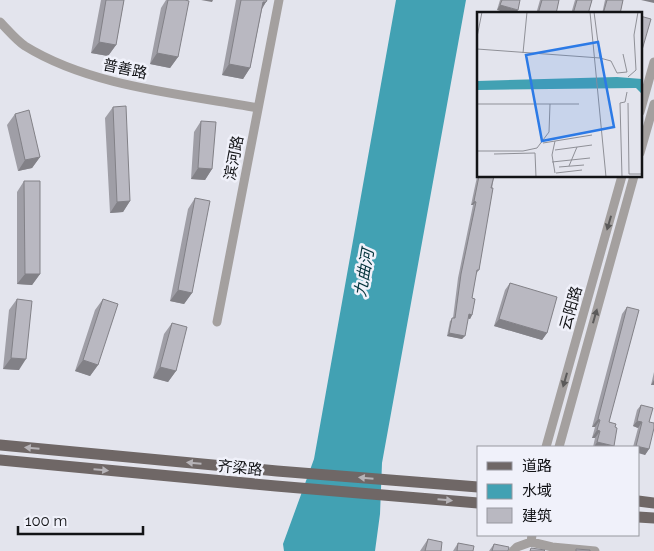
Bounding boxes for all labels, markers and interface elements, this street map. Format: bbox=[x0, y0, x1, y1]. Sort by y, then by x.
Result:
inset map bbox=[477, 12, 642, 178]
street label: 普善路 bbox=[101, 56, 149, 82]
street label: 滨河路 bbox=[221, 134, 247, 182]
one-way arrow bbox=[605, 216, 613, 231]
water label: 九曲河 bbox=[350, 245, 378, 298]
street label: 云阳路 bbox=[556, 284, 586, 332]
one-way arrow bbox=[591, 308, 599, 324]
one-way arrow bbox=[561, 372, 569, 387]
one-way arrow bbox=[24, 444, 40, 452]
legend bbox=[477, 446, 639, 536]
street label: 齐梁路 bbox=[217, 457, 263, 479]
text: 道路 bbox=[522, 457, 552, 475]
one-way arrow bbox=[185, 459, 201, 467]
one-way arrow bbox=[93, 466, 109, 474]
one-way arrow bbox=[358, 474, 374, 482]
text: 水域 bbox=[522, 482, 552, 500]
one-way arrow bbox=[437, 496, 453, 504]
scale bar bbox=[18, 504, 142, 536]
text: 建筑 bbox=[522, 507, 552, 525]
text: 100 m bbox=[25, 512, 67, 530]

